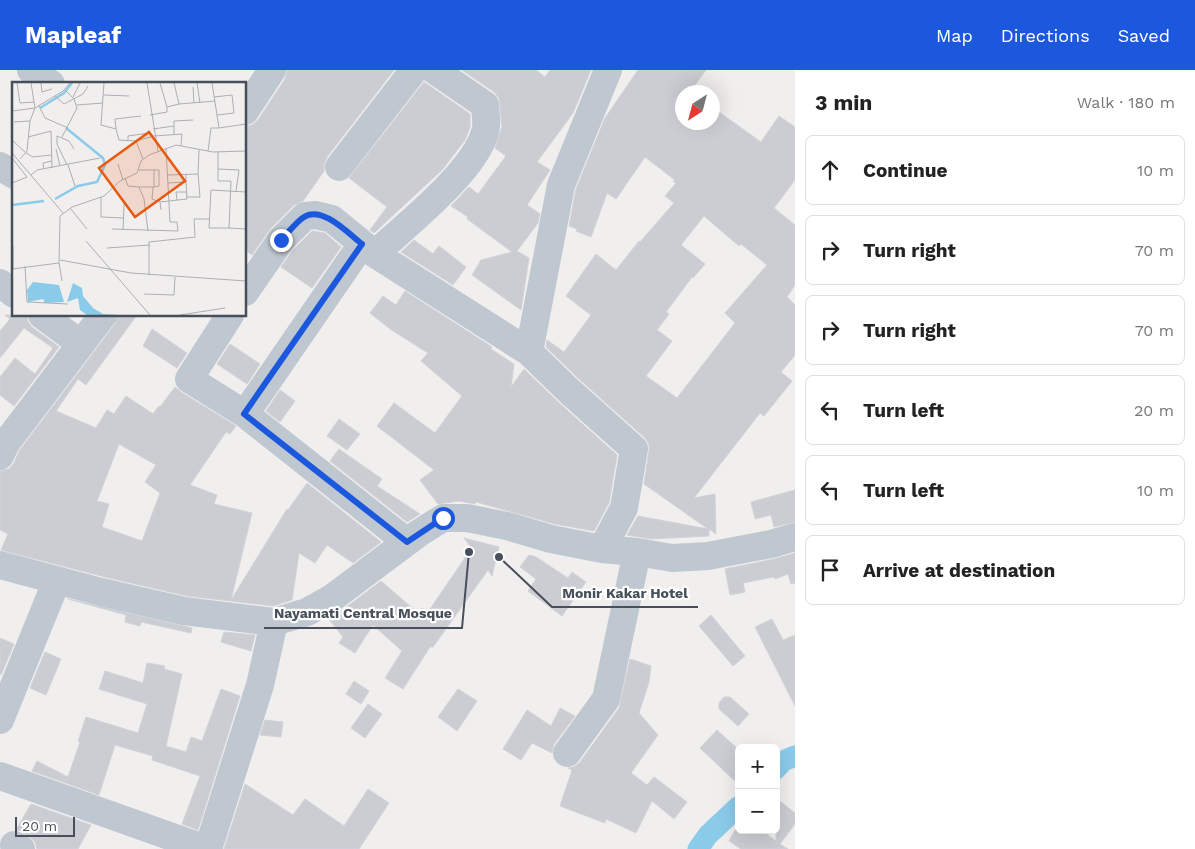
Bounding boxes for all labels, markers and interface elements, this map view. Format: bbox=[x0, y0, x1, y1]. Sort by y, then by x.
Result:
text: Mapleaf bbox=[25, 21, 121, 49]
text: Map bbox=[936, 25, 973, 46]
text: Directions bbox=[1001, 25, 1090, 46]
text: Saved bbox=[1118, 25, 1170, 46]
inset map bbox=[12, 82, 246, 316]
north arrow bbox=[675, 85, 720, 130]
text: 3 min bbox=[815, 90, 872, 115]
text: Walk · 180 m bbox=[1077, 93, 1175, 112]
icon: ahead bbox=[816, 156, 844, 184]
text: Continue bbox=[863, 159, 947, 182]
text: 10 m bbox=[1137, 161, 1174, 180]
route end bbox=[270, 229, 293, 252]
icon: right bbox=[816, 236, 844, 264]
text: Turn right bbox=[863, 239, 956, 262]
text: 70 m bbox=[1135, 241, 1174, 260]
icon: right bbox=[816, 316, 844, 344]
text: Turn right bbox=[863, 319, 956, 342]
text: 70 m bbox=[1135, 321, 1174, 340]
icon: left bbox=[816, 396, 844, 424]
text: Turn left bbox=[863, 399, 944, 422]
text: 20 m bbox=[1134, 401, 1174, 420]
icon: left bbox=[816, 476, 844, 504]
text: Turn left bbox=[863, 479, 944, 502]
text: 10 m bbox=[1137, 481, 1174, 500]
route start bbox=[432, 507, 455, 530]
icon: arrive bbox=[816, 556, 844, 584]
text: Arrive at destination bbox=[863, 559, 1055, 582]
callout: Monir Kakar Hotel bbox=[552, 578, 698, 607]
text: Monir Kakar Hotel bbox=[562, 585, 688, 601]
callout: Nayamati Central Mosque bbox=[264, 599, 462, 628]
text: Nayamati Central Mosque bbox=[274, 605, 452, 621]
map controls bbox=[735, 744, 780, 834]
button: + bbox=[735, 744, 780, 789]
button: − bbox=[735, 789, 780, 834]
scale bar bbox=[15, 814, 75, 837]
text: 20 m bbox=[22, 818, 57, 834]

